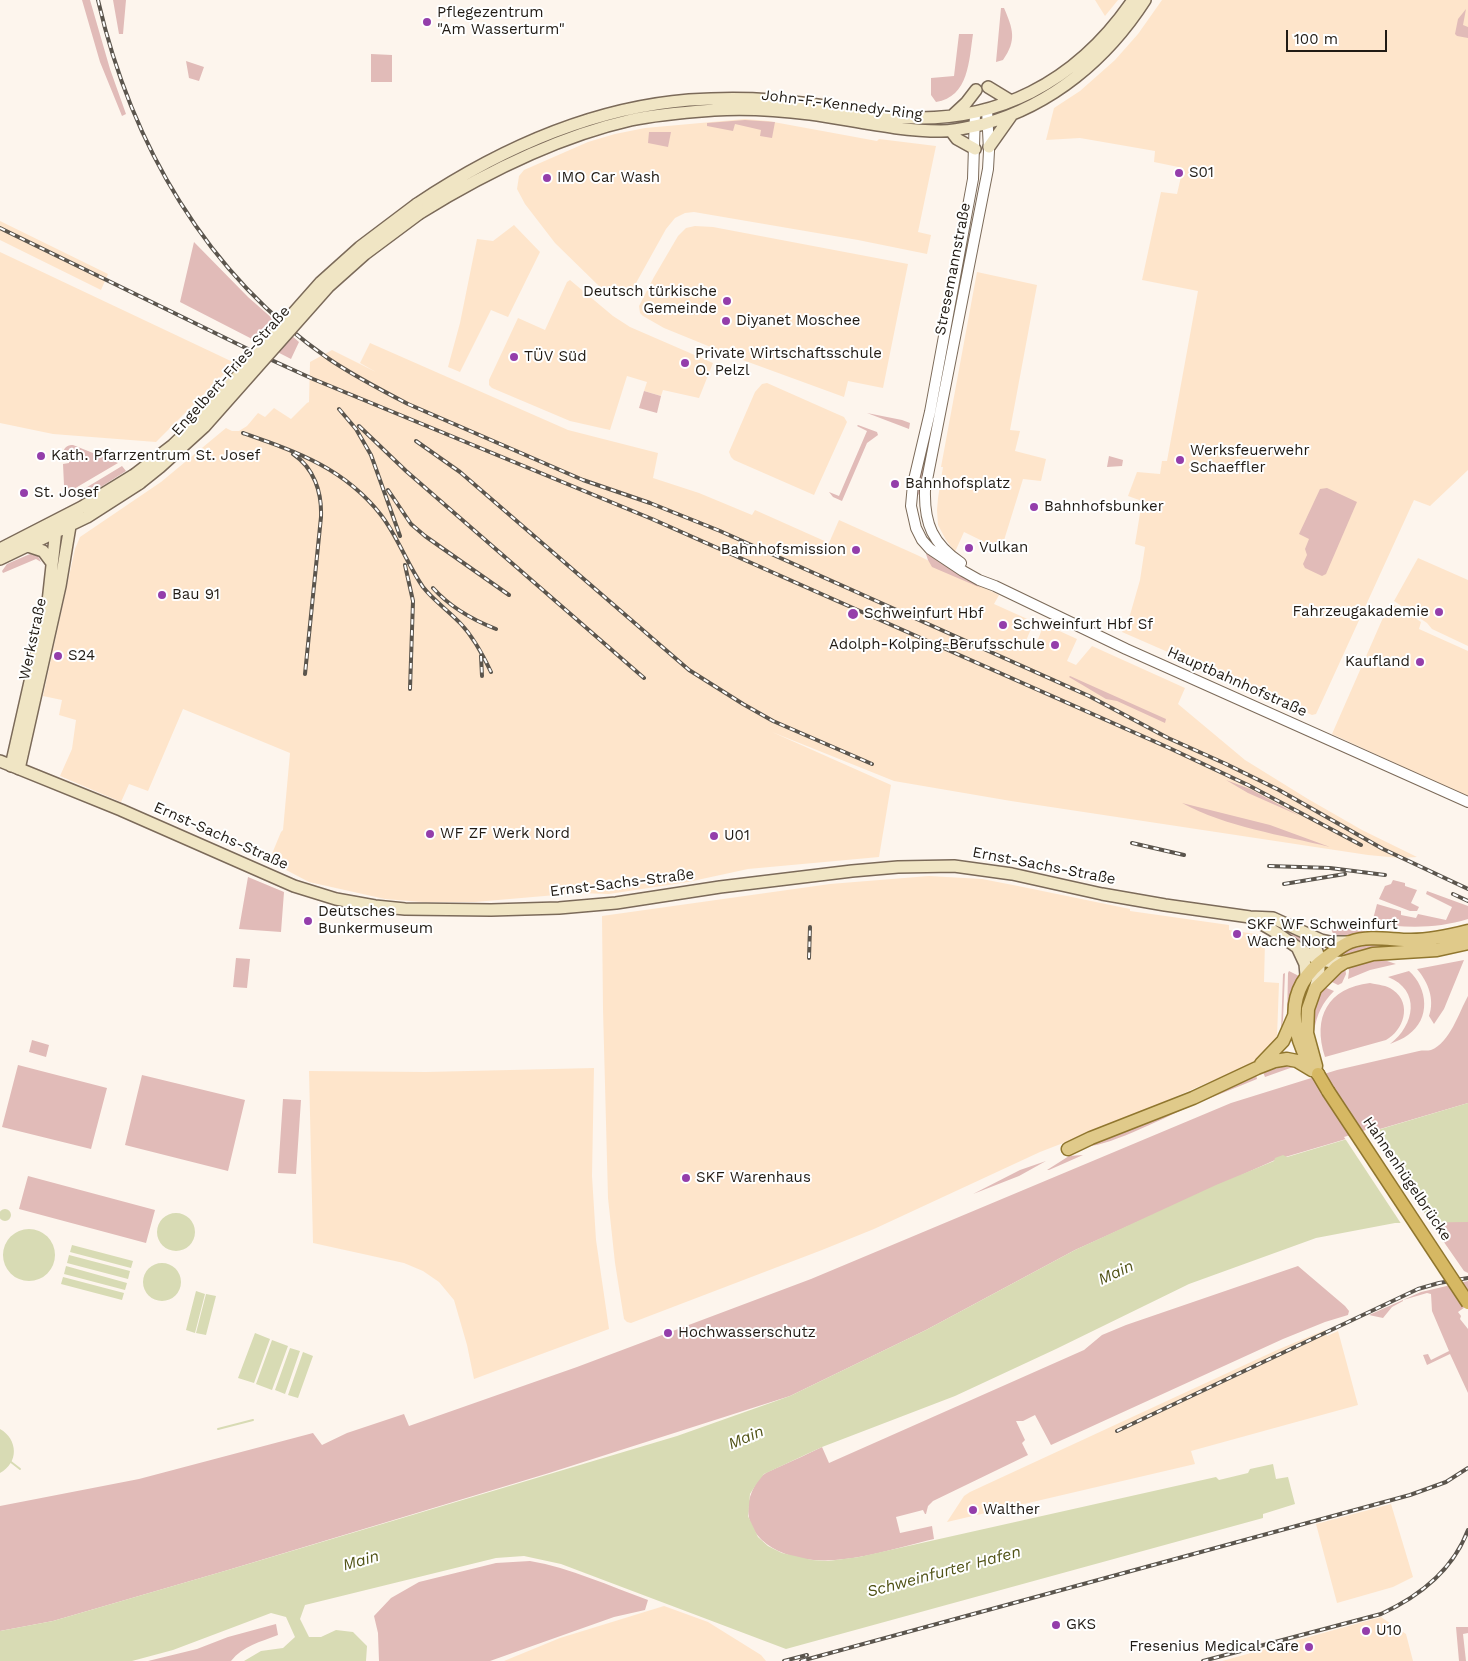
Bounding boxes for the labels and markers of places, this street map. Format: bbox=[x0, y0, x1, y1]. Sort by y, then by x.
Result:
place label: Pflegezentrum "Am Wasserturm" bbox=[437, 4, 565, 39]
marker: Pflegezentrum "Am Wasserturm" bbox=[421, 16, 433, 28]
place label: S01 bbox=[1189, 164, 1214, 182]
marker: S01 bbox=[1173, 167, 1185, 179]
place label: IMO Car Wash bbox=[557, 169, 660, 187]
marker: IMO Car Wash bbox=[541, 172, 553, 184]
place label: Deutsch türkische Gemeinde bbox=[583, 283, 717, 318]
marker: Deutsch türkische Gemeinde bbox=[721, 295, 733, 307]
place label: Diyanet Moschee bbox=[736, 312, 860, 330]
marker: Diyanet Moschee bbox=[720, 315, 732, 327]
place label: Private Wirtschaftsschule O. Pelzl bbox=[695, 345, 882, 380]
place label: TÜV Süd bbox=[524, 348, 587, 366]
marker: TÜV Süd bbox=[508, 351, 520, 363]
marker: Private Wirtschaftsschule O. Pelzl bbox=[679, 357, 691, 369]
place label: Werksfeuerwehr Schaeffler bbox=[1190, 442, 1310, 477]
place label: Kath. Pfarrzentrum St. Josef bbox=[51, 447, 260, 465]
marker: Kath. Pfarrzentrum St. Josef bbox=[35, 450, 47, 462]
marker: Werksfeuerwehr Schaeffler bbox=[1174, 454, 1186, 466]
place label: Bahnhofsplatz bbox=[905, 475, 1010, 493]
marker: Bahnhofsplatz bbox=[889, 478, 901, 490]
place label: St. Josef bbox=[34, 484, 99, 502]
marker: St. Josef bbox=[18, 487, 30, 499]
place label: Bahnhofsbunker bbox=[1044, 498, 1164, 516]
marker: Bahnhofsbunker bbox=[1028, 501, 1040, 513]
place label: Vulkan bbox=[979, 539, 1028, 557]
place label: Bahnhofsmission bbox=[721, 541, 846, 559]
marker: Vulkan bbox=[963, 542, 975, 554]
marker: Bahnhofsmission bbox=[850, 544, 862, 556]
place label: Bau 91 bbox=[172, 586, 220, 604]
marker: Bau 91 bbox=[156, 589, 168, 601]
place label: Fahrzeugakademie bbox=[1293, 603, 1429, 621]
place label: Schweinfurt Hbf bbox=[864, 605, 984, 623]
marker: Fahrzeugakademie bbox=[1433, 606, 1445, 618]
marker: Schweinfurt Hbf bbox=[846, 607, 860, 621]
place label: Schweinfurt Hbf Sf bbox=[1013, 616, 1153, 634]
marker: Schweinfurt Hbf Sf bbox=[997, 619, 1009, 631]
place label: Adolph-Kolping-Berufsschule bbox=[829, 636, 1045, 654]
marker: Adolph-Kolping-Berufsschule bbox=[1049, 639, 1061, 651]
place label: S24 bbox=[68, 647, 95, 665]
marker: S24 bbox=[52, 650, 64, 662]
place label: Kaufland bbox=[1345, 653, 1410, 671]
marker: Kaufland bbox=[1414, 656, 1426, 668]
place label: WF ZF Werk Nord bbox=[440, 825, 570, 843]
place label: U01 bbox=[724, 827, 750, 845]
marker: WF ZF Werk Nord bbox=[424, 828, 436, 840]
marker: U01 bbox=[708, 830, 720, 842]
place label: Deutsches Bunkermuseum bbox=[318, 903, 433, 938]
marker: Deutsches Bunkermuseum bbox=[302, 915, 314, 927]
place label: SKF WF Schweinfurt Wache Nord bbox=[1247, 916, 1398, 951]
marker: SKF WF Schweinfurt Wache Nord bbox=[1231, 928, 1243, 940]
place label: SKF Warenhaus bbox=[696, 1169, 811, 1187]
marker: SKF Warenhaus bbox=[680, 1172, 692, 1184]
place label: Hochwasserschutz bbox=[678, 1324, 816, 1342]
marker: Hochwasserschutz bbox=[662, 1327, 674, 1339]
place label: Walther bbox=[983, 1501, 1040, 1519]
marker: Walther bbox=[967, 1504, 979, 1516]
place label: GKS bbox=[1066, 1616, 1096, 1634]
marker: GKS bbox=[1050, 1619, 1062, 1631]
place label: U10 bbox=[1376, 1622, 1402, 1640]
marker: U10 bbox=[1360, 1625, 1372, 1637]
place label: Fresenius Medical Care bbox=[1129, 1638, 1299, 1656]
marker: Fresenius Medical Care bbox=[1303, 1641, 1315, 1653]

